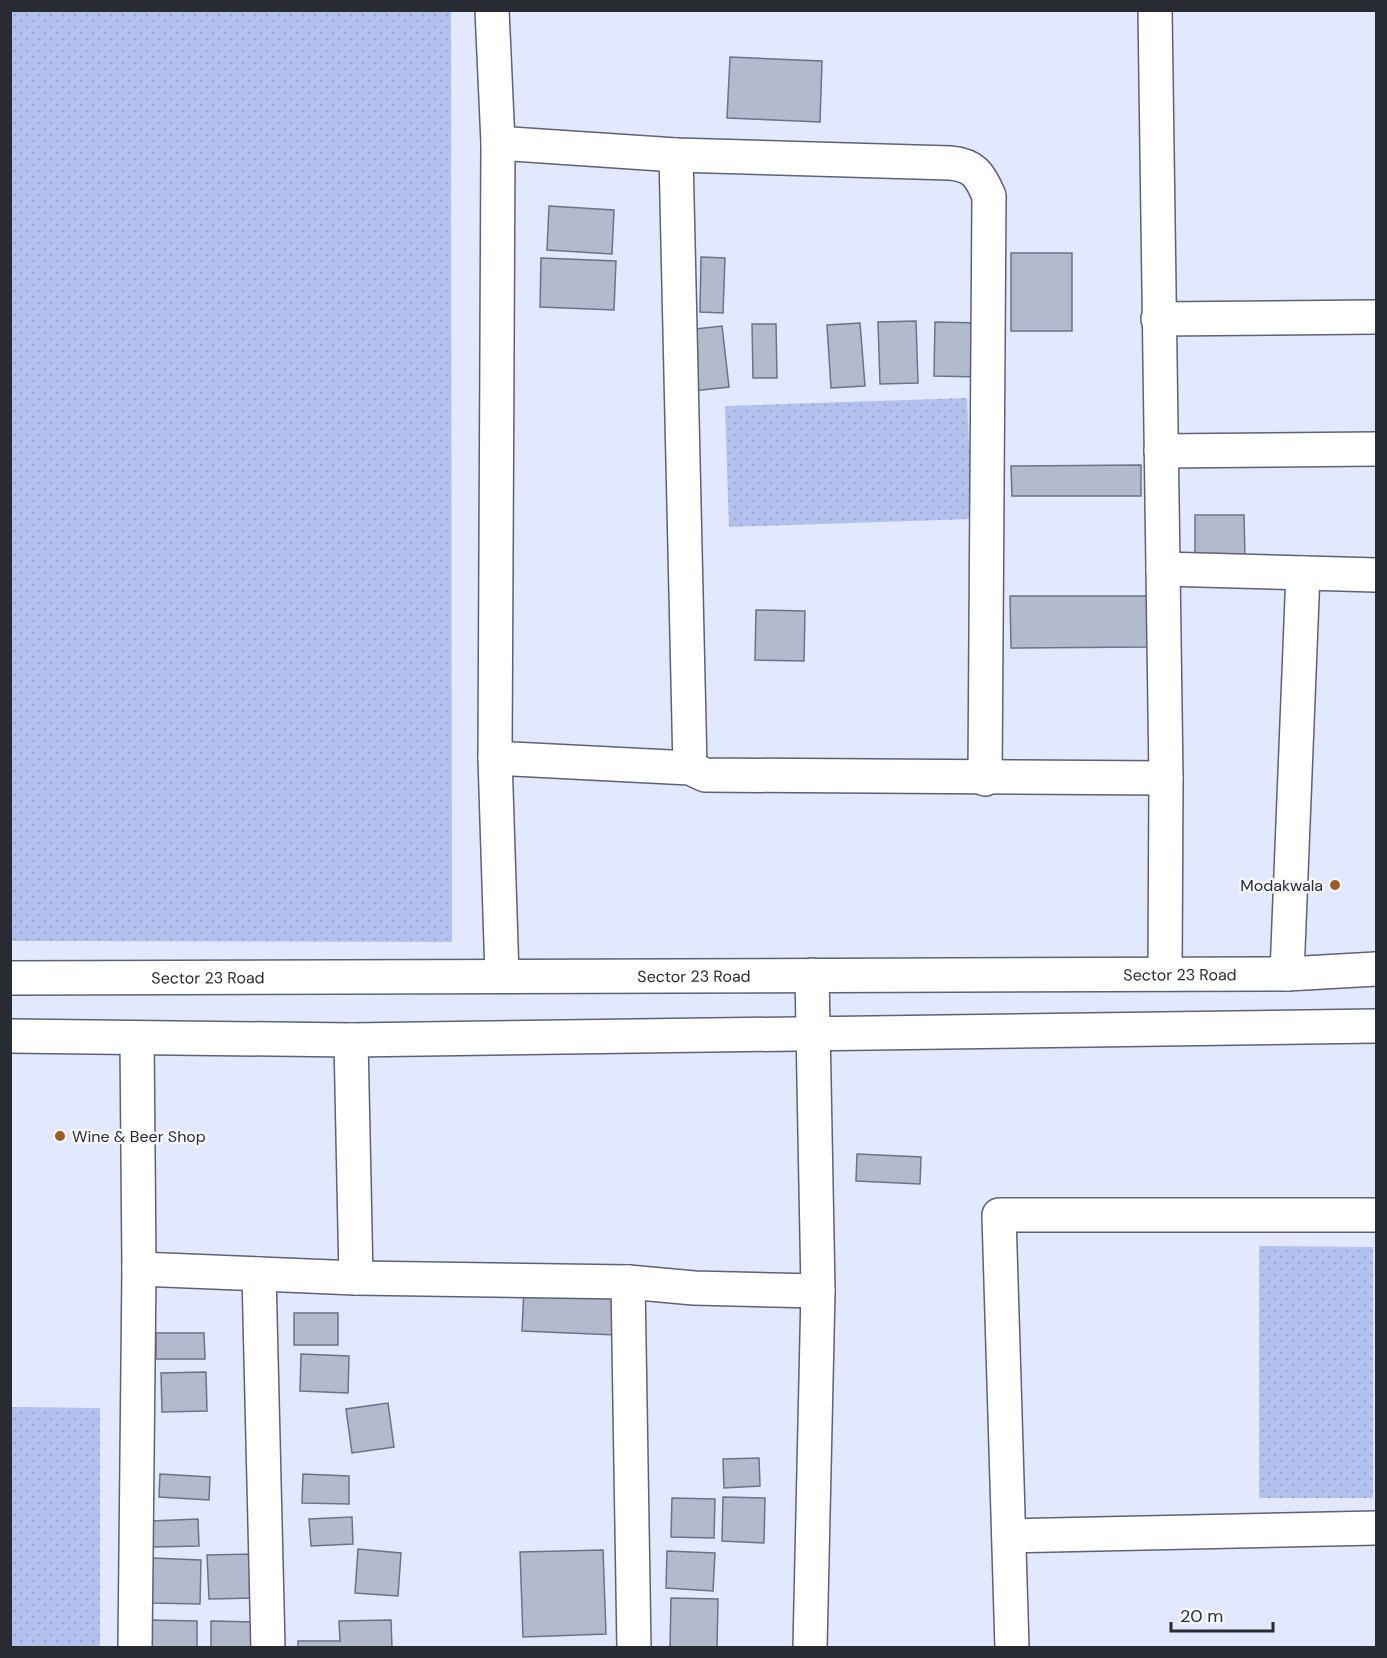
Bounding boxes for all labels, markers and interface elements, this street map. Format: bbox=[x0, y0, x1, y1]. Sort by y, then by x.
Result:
place label: Modakwala bbox=[1240, 875, 1323, 896]
marker: Modakwala bbox=[1328, 878, 1342, 892]
street label: Sector 23 Road bbox=[1123, 964, 1237, 986]
street label: Sector 23 Road bbox=[637, 966, 751, 987]
street label: Sector 23 Road bbox=[151, 967, 265, 989]
place label: Wine & Beer Shop bbox=[72, 1126, 206, 1147]
marker: Wine & Beer Shop bbox=[53, 1129, 67, 1143]
scale bar bbox=[1171, 1595, 1273, 1633]
text: 20 m bbox=[1180, 1604, 1223, 1628]

